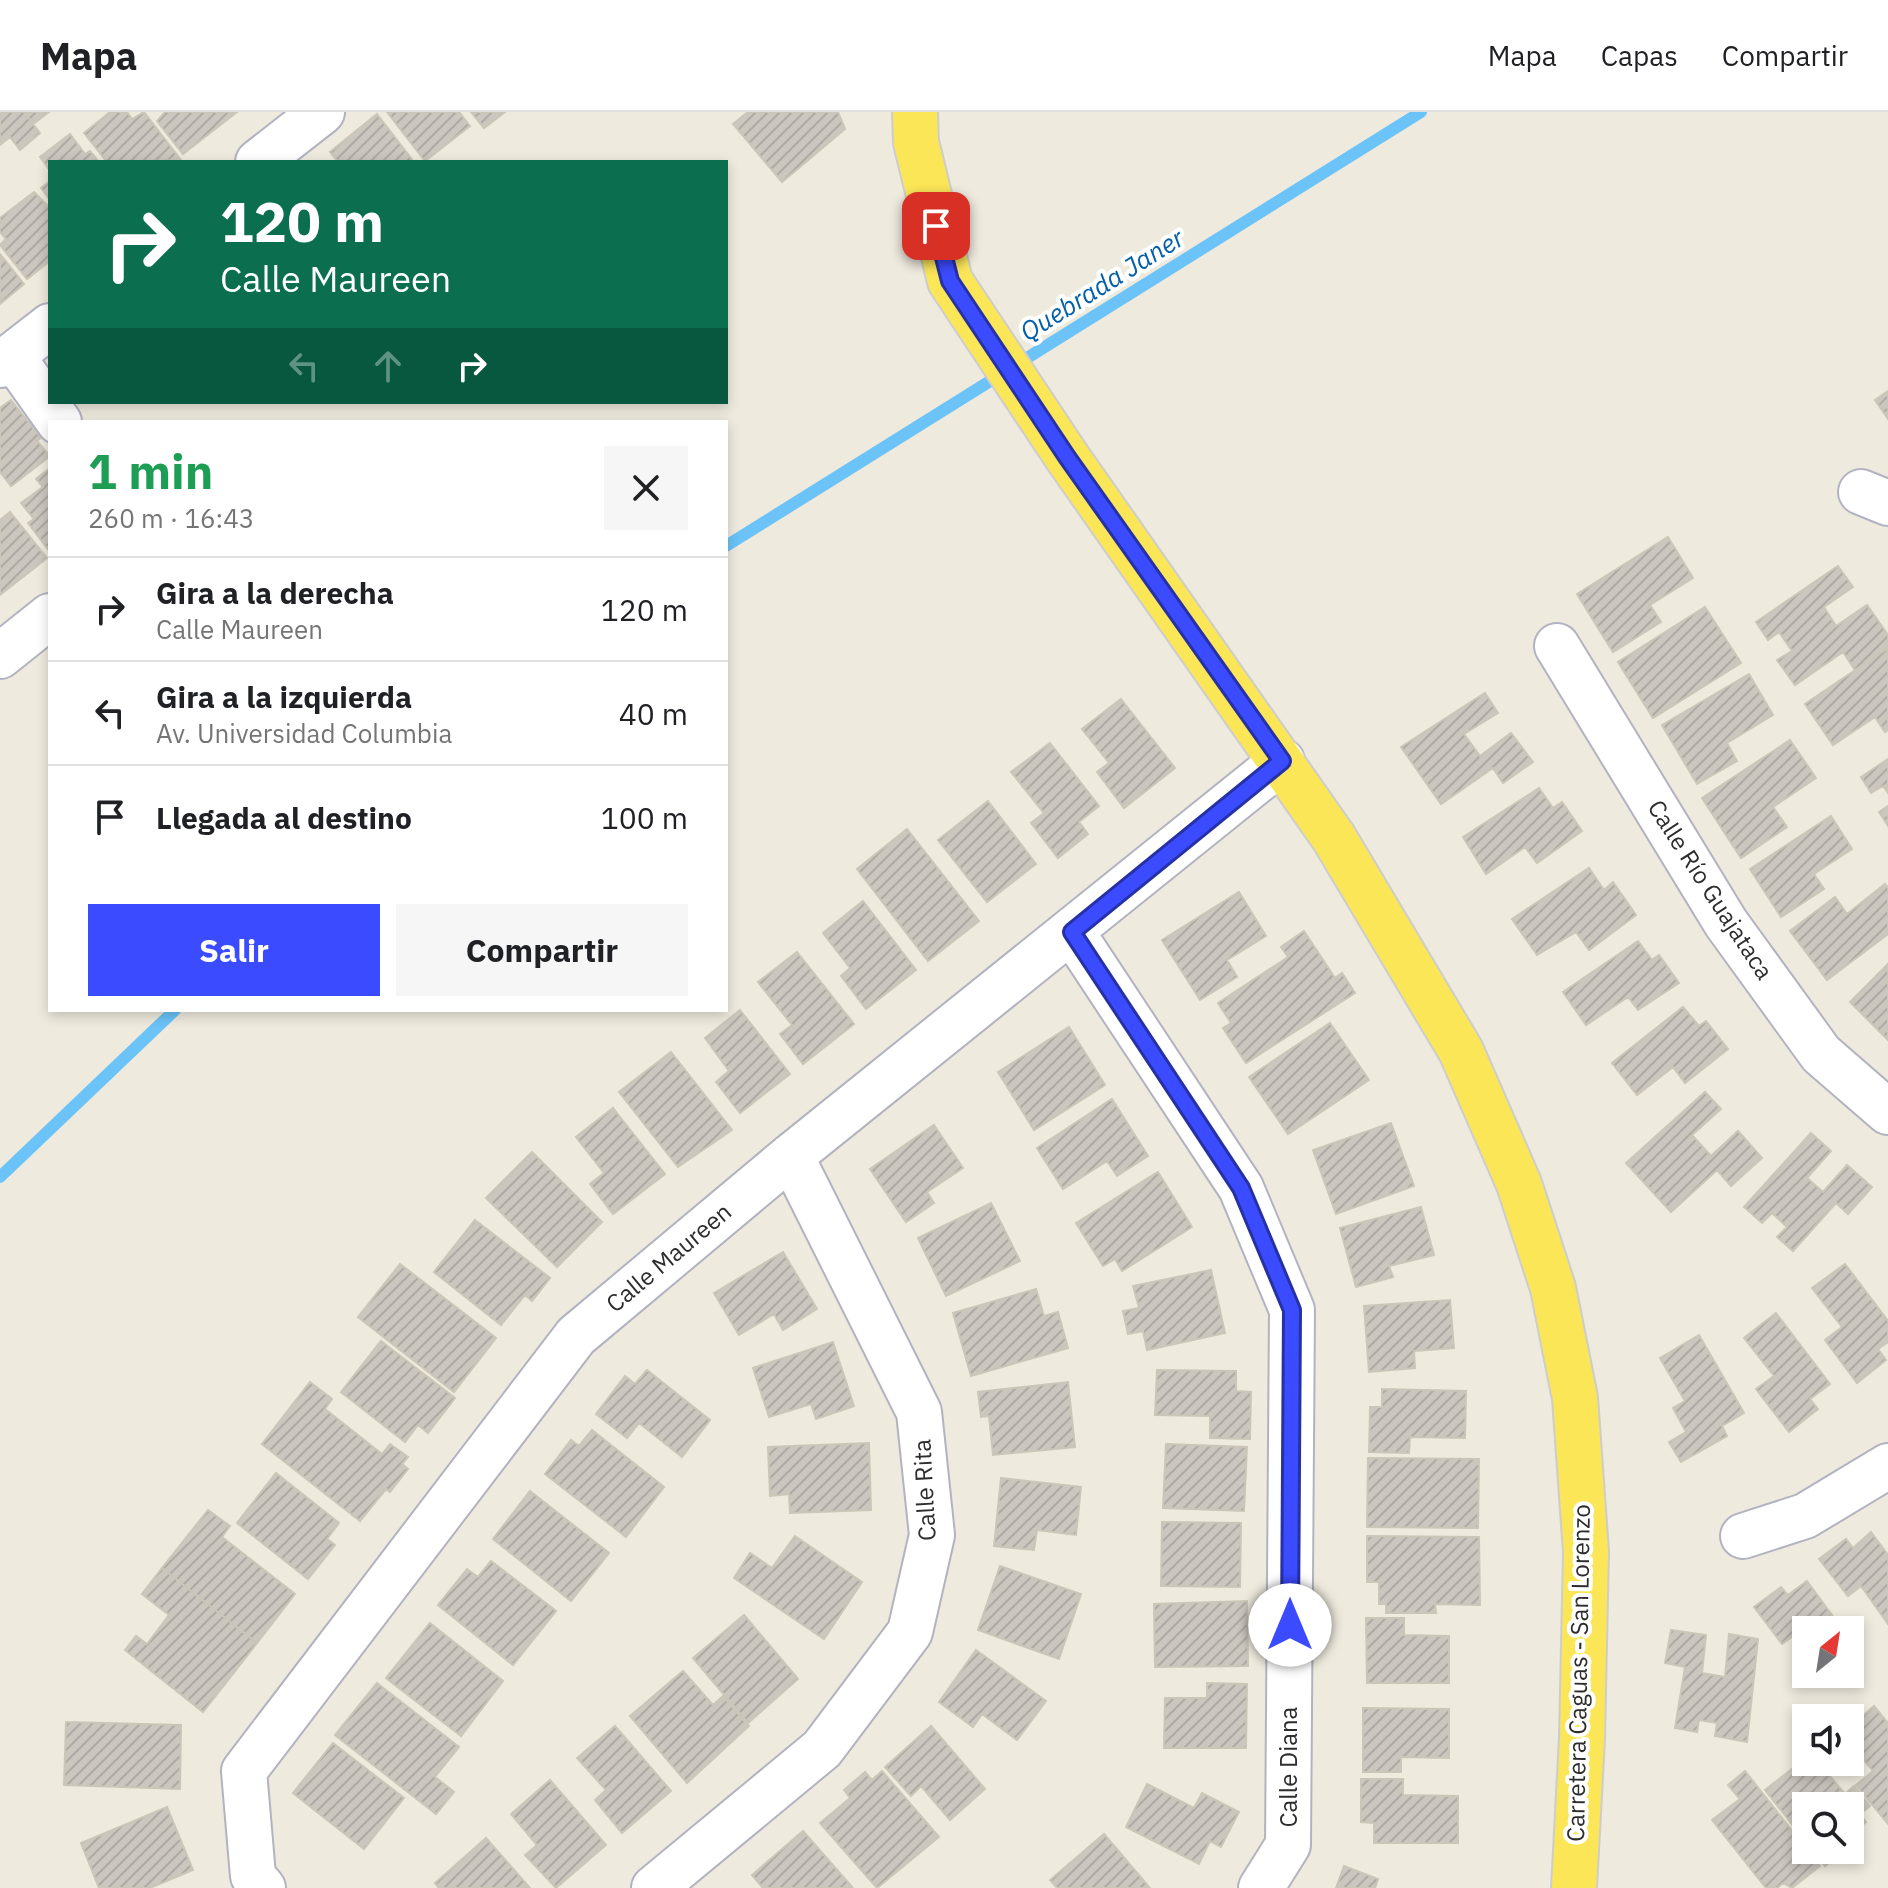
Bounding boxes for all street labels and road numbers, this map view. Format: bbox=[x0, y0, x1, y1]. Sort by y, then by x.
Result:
street label: Calle Río Guajataca bbox=[1641, 793, 1781, 986]
street label: Calle Maureen bbox=[599, 1195, 738, 1319]
street label: Calle Rita bbox=[905, 1438, 943, 1542]
street label: Carretera Caguas - San Lorenzo bbox=[1559, 1504, 1597, 1842]
street label: Calle Diana bbox=[1272, 1706, 1304, 1827]

